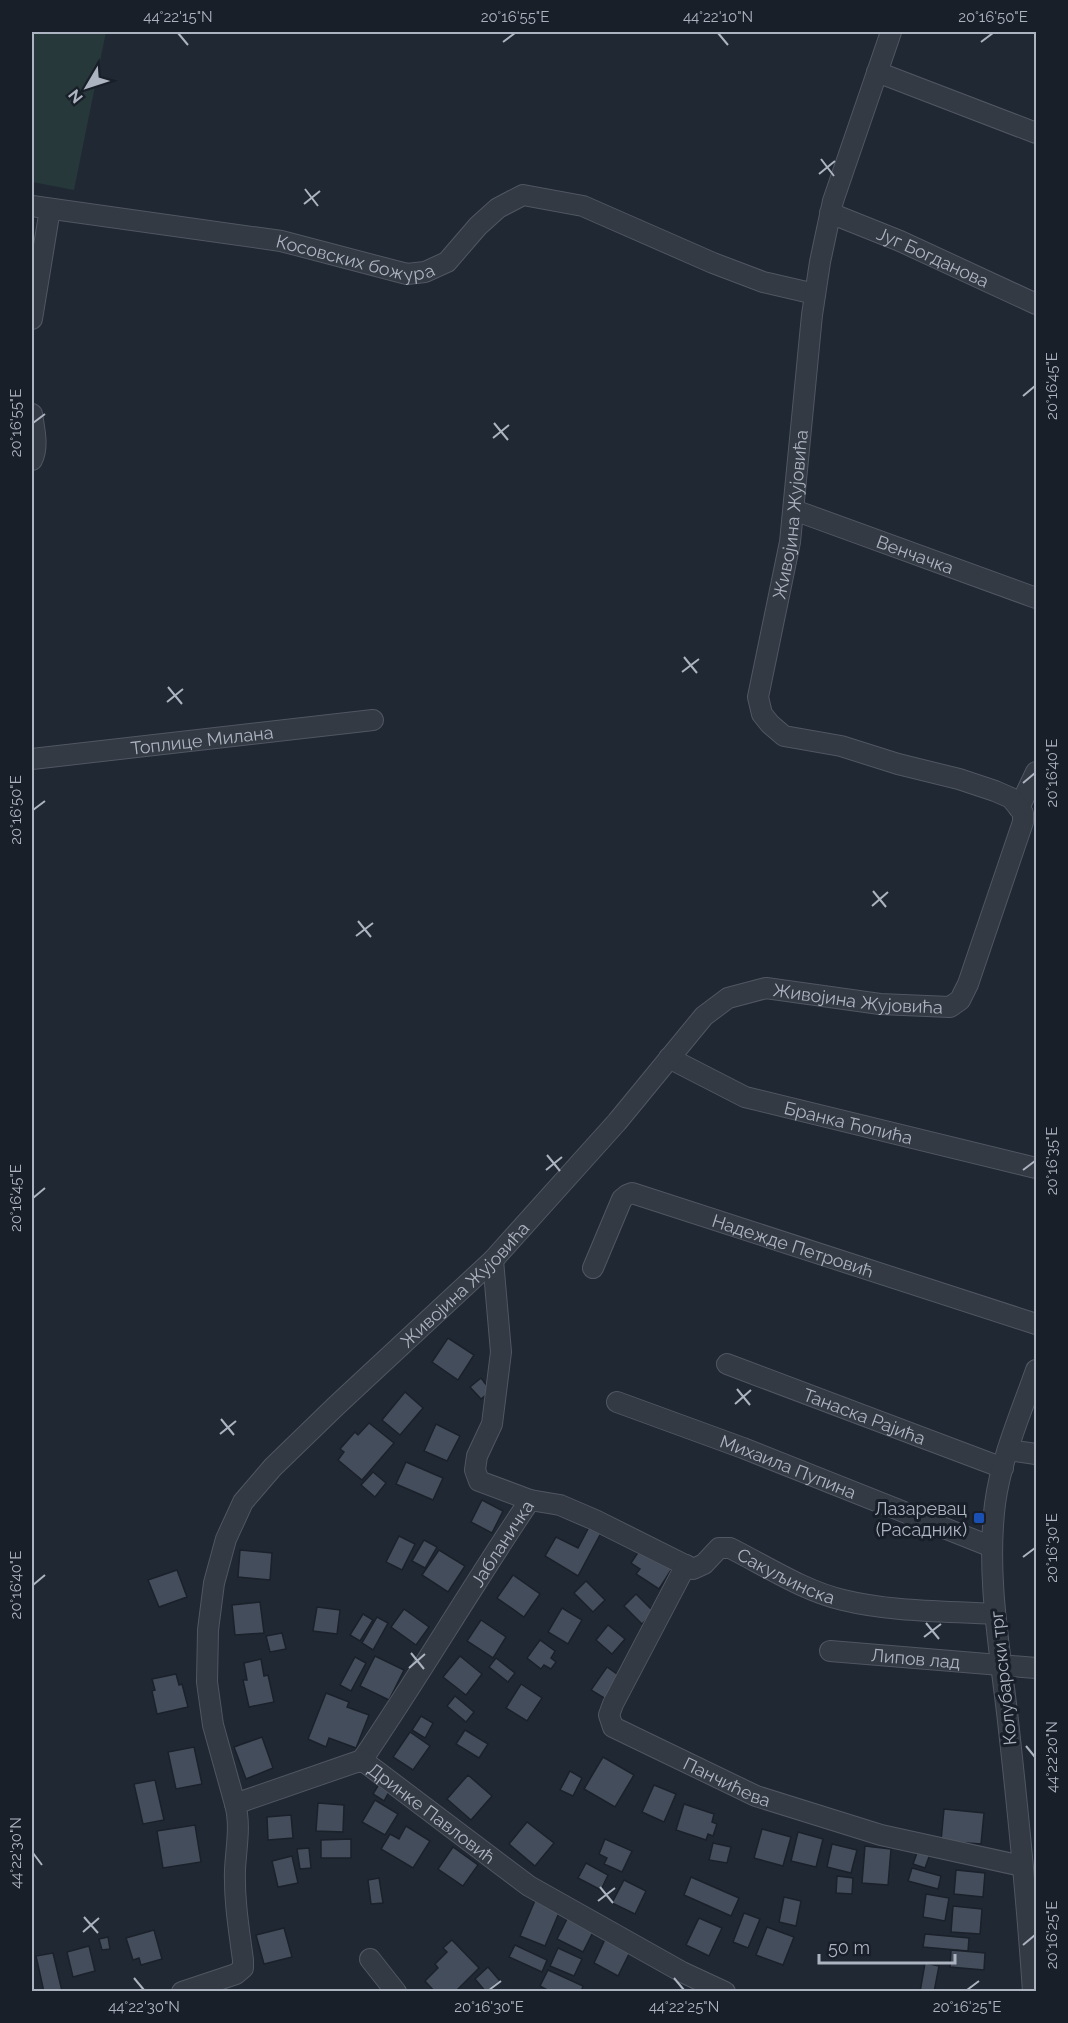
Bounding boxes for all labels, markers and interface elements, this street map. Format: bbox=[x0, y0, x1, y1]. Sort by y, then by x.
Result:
text: 44°22'15"N bbox=[143, 8, 213, 26]
text: 20°16'55"E bbox=[481, 8, 549, 26]
text: 44°22'10"N bbox=[683, 8, 753, 26]
text: 20°16'50"E bbox=[958, 8, 1028, 26]
north arrow bbox=[57, 57, 117, 117]
text: N bbox=[65, 85, 87, 107]
street label: Југ Богданова bbox=[874, 222, 993, 291]
street label: Косовских божура bbox=[274, 230, 438, 285]
text: 20°16'45"E bbox=[1043, 352, 1061, 420]
text: 20°16'55"E bbox=[7, 389, 25, 457]
street label: Живојина Жујовића bbox=[768, 429, 811, 601]
street label: Венчачка bbox=[874, 530, 957, 578]
street label: Топлице Милана bbox=[129, 721, 274, 758]
text: 20°16'40"E bbox=[1043, 739, 1061, 807]
text: 20°16'50"E bbox=[7, 775, 25, 845]
street label: Живојина Жујовића bbox=[772, 979, 943, 1017]
street label: Бранка Ћопића bbox=[782, 1096, 915, 1148]
text: 20°16'35"E bbox=[1043, 1127, 1061, 1195]
text: 20°16'45"E bbox=[7, 1164, 25, 1232]
street label: Надежде Петровић bbox=[710, 1209, 877, 1281]
street label: Живојина Жујовића bbox=[396, 1217, 533, 1351]
street label: Танаска Рајића bbox=[801, 1383, 929, 1448]
street label: Михаила Пупина bbox=[717, 1430, 859, 1503]
street label: Јабланичка bbox=[466, 1496, 538, 1590]
place label: Лазаревац (Расадник) bbox=[874, 1498, 967, 1540]
marker: Лазаревац (Расадник) bbox=[972, 1511, 986, 1525]
text: 20°16'30"E bbox=[1043, 1513, 1061, 1583]
street label: Сакуљинска bbox=[734, 1543, 838, 1608]
text: 20°16'40"E bbox=[7, 1551, 25, 1619]
street label: Колубарски трг bbox=[986, 1610, 1020, 1746]
street label: Липов лад bbox=[870, 1644, 961, 1672]
text: 44°22'20"N bbox=[1043, 1721, 1061, 1793]
street label: Панчићева bbox=[680, 1752, 773, 1810]
street label: Дринке Павловић bbox=[364, 1758, 500, 1868]
text: 44°22'30"N bbox=[7, 1817, 25, 1889]
text: 20°16'25"E bbox=[1043, 1901, 1061, 1969]
scale bar bbox=[819, 1927, 956, 1965]
text: 50 m bbox=[828, 1937, 870, 1958]
text: 44°22'30"N bbox=[108, 1998, 180, 2016]
text: 20°16'30"E bbox=[454, 1998, 524, 2016]
text: 44°22'25"N bbox=[649, 1998, 719, 2016]
text: 20°16'25"E bbox=[933, 1998, 1001, 2016]

